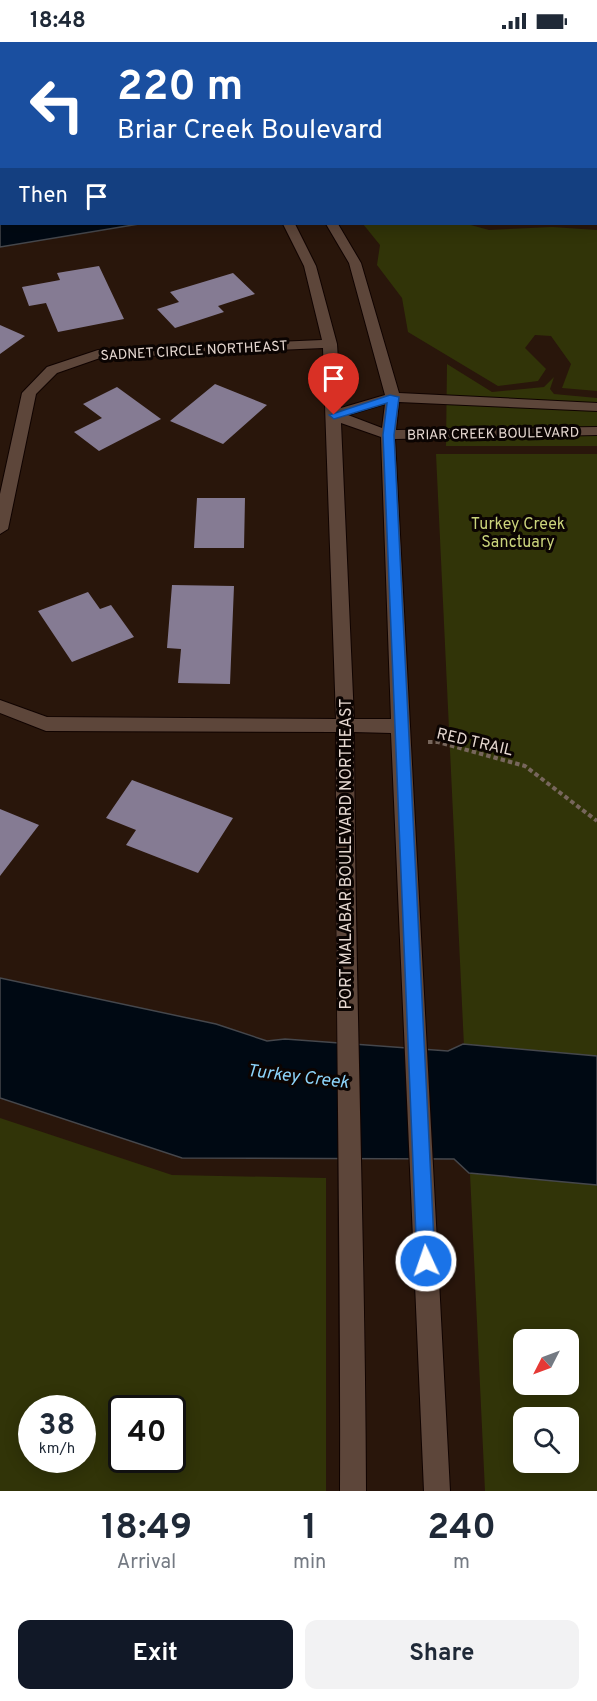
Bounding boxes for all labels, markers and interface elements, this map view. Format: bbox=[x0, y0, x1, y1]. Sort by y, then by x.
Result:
text: 18:48 bbox=[30, 8, 86, 35]
text: 220 m bbox=[117, 62, 243, 115]
icon: left bbox=[18, 66, 96, 144]
text: Briar Creek Boulevard bbox=[117, 114, 383, 148]
icon: arrive bbox=[80, 180, 113, 213]
text: Then bbox=[18, 183, 68, 210]
street label: SADNET CIRCLE NORTHEAST bbox=[100, 338, 288, 365]
pin bbox=[308, 353, 359, 415]
icon: arrive bbox=[317, 362, 350, 395]
street label: BRIAR CREEK BOULEVARD bbox=[407, 424, 579, 445]
park label: Turkey Creek Sanctuary bbox=[471, 515, 565, 553]
street label: PORT MALABAR BOULEVARD NORTHEAST bbox=[337, 699, 357, 1009]
street label: RED TRAIL bbox=[434, 724, 515, 761]
water label: Turkey Creek bbox=[246, 1060, 351, 1095]
position arrow bbox=[394, 1229, 458, 1293]
north arrow bbox=[513, 1329, 579, 1395]
map controls bbox=[513, 1329, 579, 1473]
speed limit sign: 40 bbox=[108, 1395, 186, 1473]
button: search bbox=[513, 1407, 579, 1473]
text: 38 bbox=[39, 1408, 75, 1445]
text: km/h bbox=[39, 1440, 75, 1459]
text: 18:49 bbox=[101, 1506, 192, 1552]
text: 1 bbox=[302, 1506, 317, 1552]
text: 240 bbox=[427, 1506, 496, 1552]
text: Arrival bbox=[117, 1550, 176, 1576]
text: min bbox=[293, 1550, 326, 1576]
text: m bbox=[453, 1550, 470, 1576]
button: Exit bbox=[18, 1620, 293, 1689]
button: Share bbox=[305, 1620, 579, 1689]

